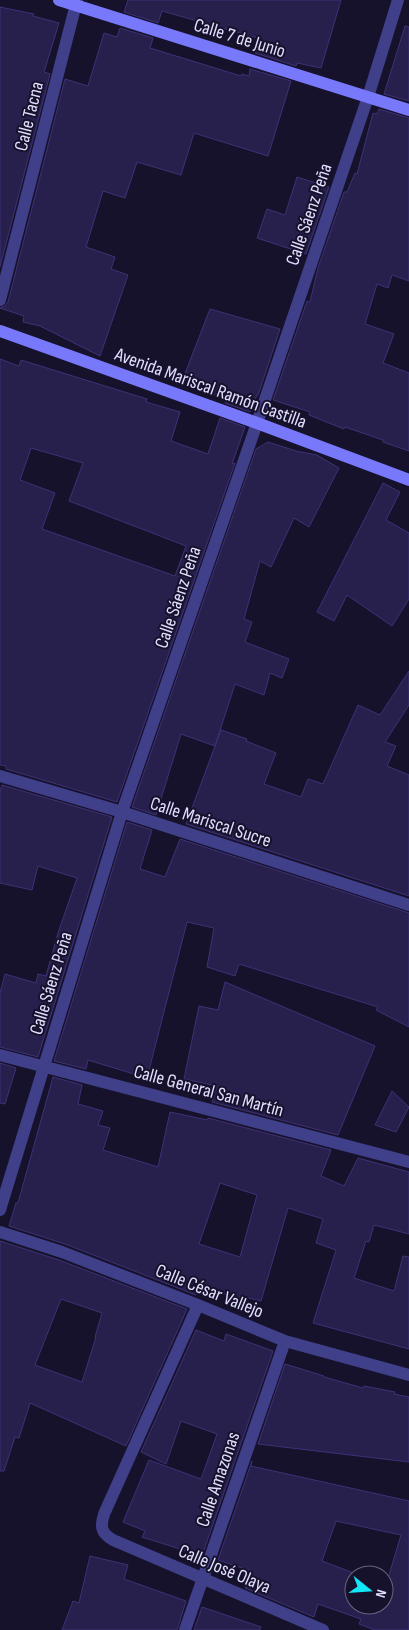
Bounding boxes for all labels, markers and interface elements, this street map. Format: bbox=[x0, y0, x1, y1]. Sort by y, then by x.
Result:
street label: Calle 7 de Junio bbox=[191, 14, 288, 63]
street label: Calle Tacna bbox=[10, 79, 49, 153]
street label: Calle Sáenz Peña bbox=[281, 161, 338, 268]
street label: Avenida Mariscal Ramón Castilla bbox=[111, 343, 309, 434]
street label: Calle Sáenz Peña bbox=[150, 544, 207, 651]
street label: Calle Mariscal Sucre bbox=[147, 792, 274, 853]
street label: Calle Sáenz Peña bbox=[25, 929, 78, 1038]
street label: Calle General San Martín bbox=[131, 1060, 286, 1123]
street label: Calle César Vallejo bbox=[152, 1259, 267, 1323]
street label: Calle Amazonas bbox=[191, 1429, 245, 1530]
street label: Calle José Olaya bbox=[175, 1540, 274, 1599]
north arrow bbox=[344, 1565, 394, 1615]
text: N bbox=[372, 1588, 390, 1600]

